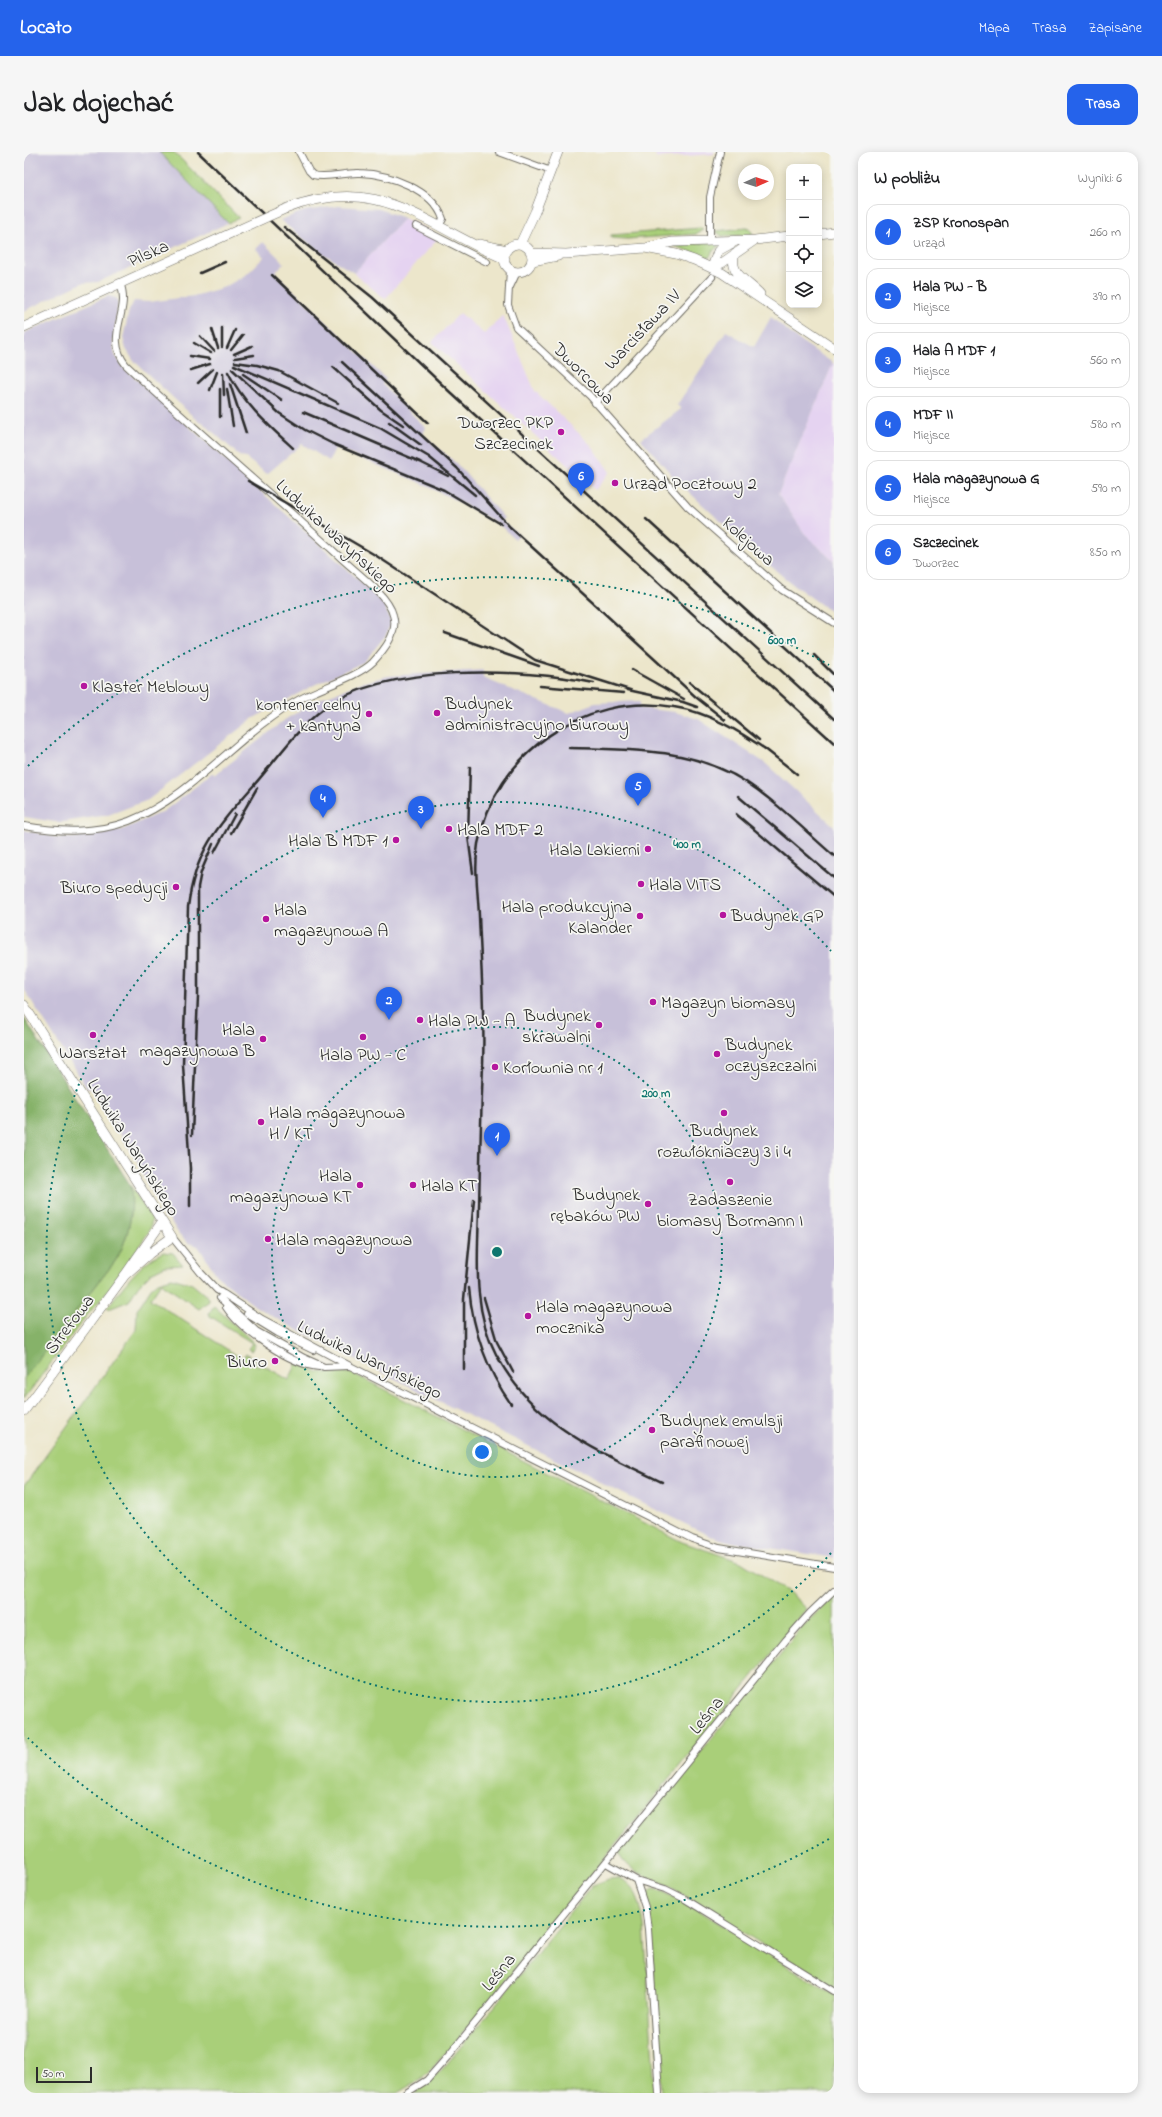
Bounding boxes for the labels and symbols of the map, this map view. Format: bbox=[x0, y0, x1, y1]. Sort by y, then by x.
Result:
north arrow bbox=[738, 164, 774, 200]
street label: Pilska bbox=[124, 234, 173, 275]
street label: Warcisława IV bbox=[599, 284, 688, 377]
street label: Dworcowa bbox=[545, 337, 620, 411]
place label: Dworzec PKP Szczecinek bbox=[457, 411, 554, 458]
marker: Dworzec PKP Szczecinek bbox=[556, 427, 566, 437]
pin: 6 bbox=[568, 463, 594, 496]
place label: Urząd Pocztowy 2 bbox=[623, 472, 757, 498]
street label: Ludwika Waryńskiego bbox=[268, 474, 402, 602]
marker: Urząd Pocztowy 2 bbox=[610, 478, 620, 488]
street label: Kolejowa bbox=[716, 512, 780, 573]
text: 600 m bbox=[767, 632, 797, 650]
place label: Klaster Meblowy bbox=[92, 675, 209, 701]
marker: Klaster Meblowy bbox=[79, 681, 89, 691]
place label: Budynek administracyjno biurowy bbox=[444, 692, 629, 739]
place label: kontener celny + kantyna bbox=[256, 693, 361, 740]
marker: Budynek administracyjno biurowy bbox=[432, 708, 442, 718]
marker: kontener celny + kantyna bbox=[364, 709, 374, 719]
pin: 5 bbox=[625, 773, 651, 806]
pin: 4 bbox=[310, 785, 336, 818]
pin: 3 bbox=[408, 796, 434, 829]
place label: Hala MDF 2 bbox=[457, 818, 543, 844]
marker: Hala MDF 2 bbox=[444, 824, 454, 834]
place label: Hala B MDF 1 bbox=[288, 829, 388, 855]
marker: Hala B MDF 1 bbox=[391, 835, 401, 845]
text: 400 m bbox=[672, 836, 701, 854]
place label: Hala Lakierni bbox=[549, 838, 640, 864]
marker: Hala Lakierni bbox=[643, 844, 653, 854]
place label: Hala VITS bbox=[649, 873, 721, 899]
place label: Biuro spedycji bbox=[59, 876, 168, 902]
marker: Hala VITS bbox=[636, 879, 646, 889]
marker: Biuro spedycji bbox=[171, 882, 181, 892]
place label: Hala produkcyjna Kalander bbox=[501, 895, 632, 942]
place label: Hala magazynowa A bbox=[274, 898, 388, 946]
place label: Budynek GP bbox=[730, 904, 824, 930]
marker: Budynek GP bbox=[718, 910, 728, 920]
marker: Hala produkcyjna Kalander bbox=[635, 911, 645, 921]
marker: Hala magazynowa A bbox=[261, 914, 271, 924]
pin: 2 bbox=[376, 987, 402, 1020]
place label: Magazyn biomasy bbox=[661, 991, 795, 1018]
marker: Magazyn biomasy bbox=[648, 997, 658, 1007]
place label: Budynek skrawalni bbox=[522, 1004, 591, 1051]
place label: Hala PW - A bbox=[428, 1009, 516, 1035]
marker: Hala PW - A bbox=[415, 1015, 425, 1025]
place label: Hala magazynowa B bbox=[140, 1018, 255, 1066]
marker: Budynek skrawalni bbox=[594, 1020, 604, 1030]
marker: Warsztat bbox=[88, 1030, 98, 1040]
marker: Hala PW - C bbox=[358, 1032, 368, 1042]
place label: Budynek oczyszczalni bbox=[724, 1033, 817, 1080]
marker: Hala magazynowa B bbox=[258, 1034, 268, 1044]
place label: Warsztat bbox=[59, 1041, 127, 1067]
place label: Hala PW - C bbox=[320, 1043, 406, 1069]
marker: Budynek oczyszczalni bbox=[712, 1049, 722, 1059]
place label: Korłownia nr 1 bbox=[503, 1056, 603, 1082]
marker: Korłownia nr 1 bbox=[490, 1062, 500, 1072]
street label: Ludwika Waryńskiego bbox=[79, 1074, 185, 1223]
text: 200 m bbox=[641, 1085, 671, 1103]
place label: Hala magazynowa H / KT bbox=[269, 1101, 405, 1148]
marker: Budynek rozwłókniaczy 3 i 4 bbox=[719, 1108, 729, 1118]
marker: Hala magazynowa H / KT bbox=[256, 1117, 266, 1127]
place label: Budynek rozwłókniaczy 3 i 4 bbox=[657, 1119, 791, 1166]
pin: 1 bbox=[484, 1123, 510, 1156]
place label: Hala magazynowa KT bbox=[230, 1164, 352, 1212]
place label: Hala KT bbox=[421, 1174, 477, 1200]
marker: Zadaszenie biomasy Bormann I bbox=[725, 1177, 735, 1187]
marker: Hala magazynowa KT bbox=[355, 1180, 365, 1190]
marker: Hala KT bbox=[408, 1180, 418, 1190]
place label: Budynek rębaków PW bbox=[550, 1183, 640, 1230]
place label: Zadaszenie biomasy Bormann I bbox=[657, 1188, 803, 1235]
marker: Budynek rębaków PW bbox=[643, 1199, 653, 1209]
place label: Hala magazynowa bbox=[276, 1228, 412, 1255]
marker: Hala magazynowa bbox=[263, 1234, 273, 1244]
centre of rings bbox=[490, 1245, 504, 1259]
street label: Strefowa bbox=[39, 1290, 102, 1361]
place label: Hala magazynowa mocznika bbox=[536, 1295, 672, 1342]
marker: Hala magazynowa mocznika bbox=[523, 1311, 533, 1321]
street label: Ludwika Waryńskiego bbox=[292, 1314, 446, 1408]
place label: Biuro bbox=[225, 1350, 267, 1376]
marker: Biuro bbox=[270, 1356, 280, 1366]
place label: Budynek emulsji parafinowej bbox=[659, 1409, 783, 1456]
marker: Budynek emulsji parafinowej bbox=[647, 1425, 657, 1435]
your location bbox=[472, 1442, 492, 1462]
street label: Leśna bbox=[684, 1692, 731, 1741]
street label: Leśna bbox=[476, 1949, 523, 1998]
scale bar bbox=[36, 2065, 92, 2084]

